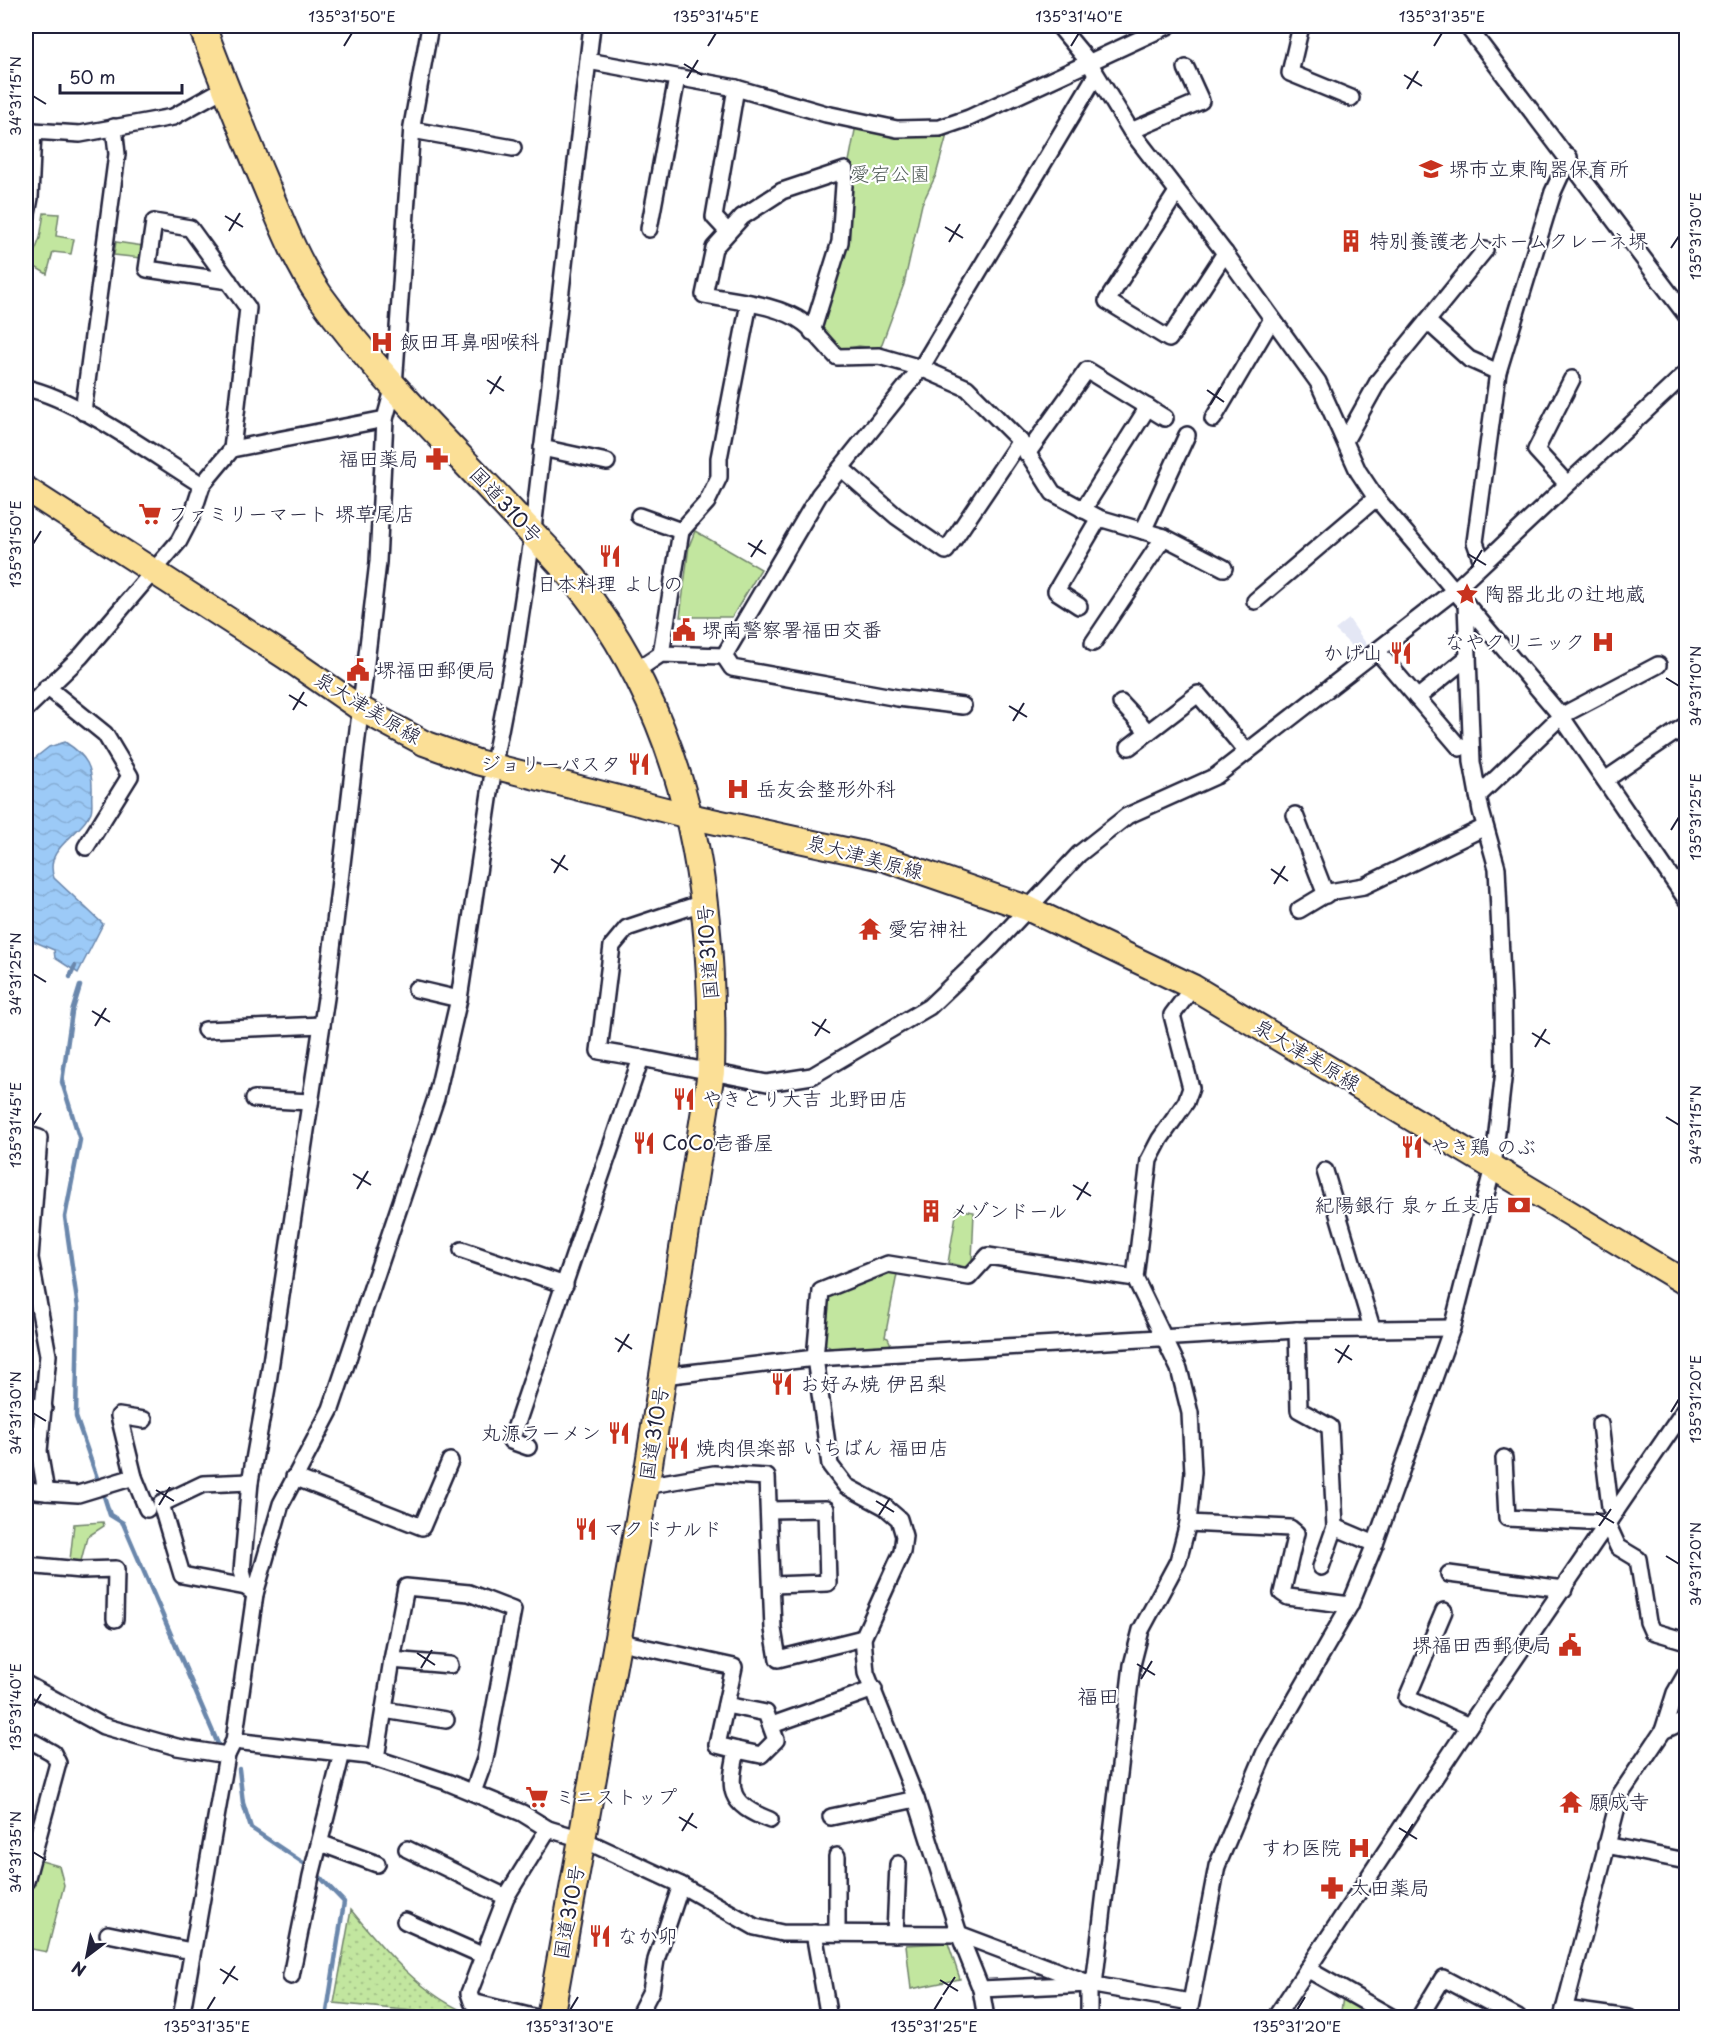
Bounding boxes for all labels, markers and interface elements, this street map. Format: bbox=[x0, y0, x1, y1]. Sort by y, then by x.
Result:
text: 135°31'50"E bbox=[308, 4, 396, 27]
text: 135°31'45"E bbox=[673, 4, 759, 27]
text: 135°31'40"E bbox=[1035, 4, 1123, 27]
text: 135°31'35"E bbox=[1399, 4, 1485, 27]
text: 34°31'15"N bbox=[3, 56, 26, 136]
scale bar bbox=[60, 57, 182, 95]
text: 50 m bbox=[69, 63, 116, 90]
place label: 堺市立東陶器保育所 bbox=[1449, 153, 1629, 183]
school or university icon: 堺市立東陶器保育所 bbox=[1418, 156, 1444, 182]
park label: 愛宕公園 bbox=[850, 158, 930, 188]
text: 135°31'30"E bbox=[1683, 192, 1706, 280]
place label: 特別養護老人ホームクレーネ堺 bbox=[1369, 225, 1648, 255]
building icon: 特別養護老人ホームクレーネ堺 bbox=[1338, 228, 1364, 254]
place label: 飯田耳鼻咽喉科 bbox=[400, 326, 540, 356]
hospital icon: 飯田耳鼻咽喉科 bbox=[369, 329, 395, 355]
place label: 福田薬局 bbox=[339, 443, 419, 473]
pharmacy icon: 福田薬局 bbox=[424, 446, 450, 472]
street label: 国道310号 bbox=[463, 459, 550, 550]
place label: ファミリーマート 堺草尾店 bbox=[168, 498, 415, 528]
text: 135°31'50"E bbox=[3, 500, 26, 588]
supermarket icon: ファミリーマート 堺草尾店 bbox=[137, 501, 163, 527]
restaurant icon: 日本料理 よしの bbox=[597, 543, 623, 569]
place label: 日本料理 よしの bbox=[537, 568, 683, 598]
place label: 陶器北北の辻地蔵 bbox=[1485, 578, 1645, 608]
place icon: 陶器北北の辻地蔵 bbox=[1454, 581, 1480, 607]
place label: 堺南警察署福田交番 bbox=[702, 614, 882, 644]
public building icon: 堺南警察署福田交番 bbox=[671, 617, 697, 643]
place label: なやクリニック bbox=[1445, 626, 1585, 656]
hospital icon: なやクリニック bbox=[1590, 629, 1616, 655]
place label: かげ山 bbox=[1323, 637, 1383, 667]
restaurant icon: かげ山 bbox=[1388, 640, 1414, 666]
text: 34°31'10"N bbox=[1683, 646, 1706, 726]
place label: 堺福田郵便局 bbox=[376, 654, 496, 684]
public building icon: 堺福田郵便局 bbox=[345, 657, 371, 683]
street label: 泉大津美原線 bbox=[309, 663, 428, 751]
place label: ジョリーパスタ bbox=[481, 748, 621, 778]
restaurant icon: ジョリーパスタ bbox=[626, 751, 652, 777]
place label: 岳友会整形外科 bbox=[756, 773, 896, 803]
text: 135°31'25"E bbox=[1683, 773, 1706, 861]
hospital icon: 岳友会整形外科 bbox=[725, 776, 751, 802]
street label: 泉大津美原線 bbox=[803, 826, 927, 886]
street label: 国道310号 bbox=[689, 903, 725, 1001]
place label: 愛宕神社 bbox=[888, 913, 968, 943]
temple icon: 愛宕神社 bbox=[857, 916, 883, 942]
text: 34°31'25"N bbox=[3, 932, 26, 1016]
street label: 泉大津美原線 bbox=[1248, 1010, 1367, 1098]
text: 135°31'45"E bbox=[3, 1082, 26, 1168]
place label: やきとり大吉 北野田店 bbox=[702, 1083, 909, 1113]
text: 34°31'15"N bbox=[1683, 1085, 1706, 1165]
restaurant icon: やきとり大吉 北野田店 bbox=[671, 1086, 697, 1112]
place label: CoCo壱番屋 bbox=[662, 1127, 774, 1157]
restaurant icon: CoCo壱番屋 bbox=[631, 1130, 657, 1156]
place label: やき鶏 のぶ bbox=[1430, 1131, 1536, 1161]
restaurant icon: やき鶏 のぶ bbox=[1399, 1134, 1425, 1160]
place label: 紀陽銀行 泉ヶ丘支店 bbox=[1315, 1189, 1501, 1219]
bank icon: 紀陽銀行 泉ヶ丘支店 bbox=[1506, 1192, 1532, 1218]
place label: メゾンドール bbox=[949, 1195, 1068, 1225]
building icon: メゾンドール bbox=[918, 1198, 944, 1224]
text: 135°31'20"E bbox=[1683, 1355, 1706, 1443]
place label: お好み焼 伊呂梨 bbox=[800, 1368, 947, 1398]
text: 34°31'30"N bbox=[3, 1371, 26, 1455]
restaurant icon: お好み焼 伊呂梨 bbox=[769, 1371, 795, 1397]
street label: 国道310号 bbox=[631, 1383, 675, 1482]
place label: 丸源ラーメン bbox=[481, 1417, 601, 1447]
restaurant icon: 丸源ラーメン bbox=[606, 1420, 632, 1446]
place label: 焼肉倶楽部 いちばん 福田店 bbox=[696, 1432, 949, 1462]
restaurant icon: 焼肉倶楽部 いちばん 福田店 bbox=[665, 1435, 691, 1461]
place label: マクドナルド bbox=[604, 1513, 722, 1543]
restaurant icon: マクドナルド bbox=[573, 1516, 599, 1542]
text: 34°31'20"N bbox=[1683, 1522, 1706, 1606]
place label: 堺福田西郵便局 bbox=[1412, 1629, 1552, 1659]
public building icon: 堺福田西郵便局 bbox=[1557, 1632, 1583, 1658]
text: 135°31'40"E bbox=[3, 1663, 26, 1751]
district label: 福田 bbox=[1077, 1679, 1119, 1711]
place label: ミニストップ bbox=[555, 1781, 677, 1811]
supermarket icon: ミニストップ bbox=[524, 1784, 550, 1810]
place label: 願成寺 bbox=[1589, 1786, 1649, 1816]
temple icon: 願成寺 bbox=[1558, 1789, 1584, 1815]
text: 34°31'35"N bbox=[3, 1811, 26, 1893]
place label: すわ医院 bbox=[1261, 1832, 1341, 1862]
hospital icon: すわ医院 bbox=[1346, 1835, 1372, 1861]
street label: 国道310号 bbox=[545, 1862, 591, 1962]
place label: 太田薬局 bbox=[1350, 1872, 1430, 1902]
pharmacy icon: 太田薬局 bbox=[1319, 1875, 1345, 1901]
place label: なか卯 bbox=[618, 1920, 678, 1950]
restaurant icon: なか卯 bbox=[587, 1923, 613, 1949]
north arrow bbox=[57, 1926, 117, 1986]
text: N bbox=[67, 1956, 90, 1983]
text: 135°31'35"E bbox=[164, 2014, 250, 2037]
text: 135°31'30"E bbox=[526, 2014, 614, 2037]
text: 135°31'25"E bbox=[890, 2014, 978, 2037]
text: 135°31'20"E bbox=[1253, 2014, 1341, 2037]

